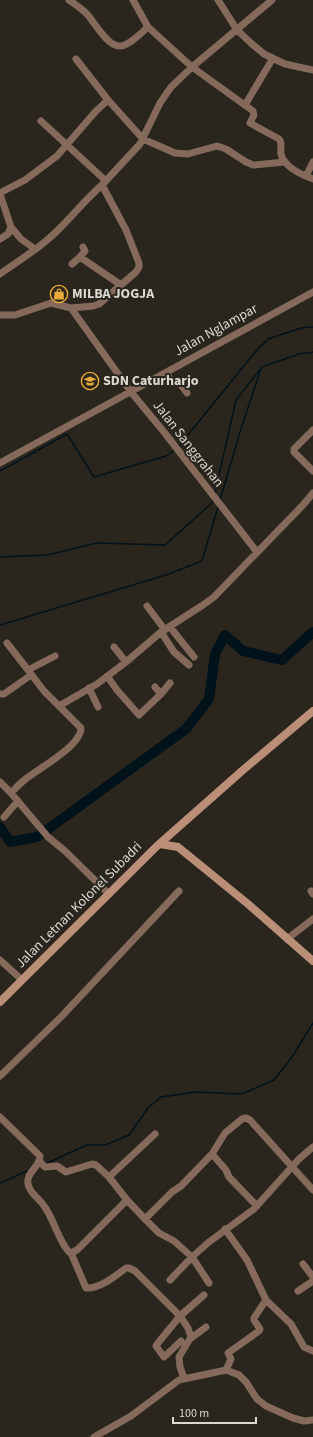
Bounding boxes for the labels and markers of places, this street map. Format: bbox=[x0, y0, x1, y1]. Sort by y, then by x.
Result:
shop icon: MILBA JOGJA bbox=[49, 284, 69, 304]
place label: MILBA JOGJA bbox=[72, 284, 155, 304]
school or university icon: SDN Caturharjo bbox=[80, 371, 100, 391]
place label: SDN Caturharjo bbox=[103, 371, 199, 391]

